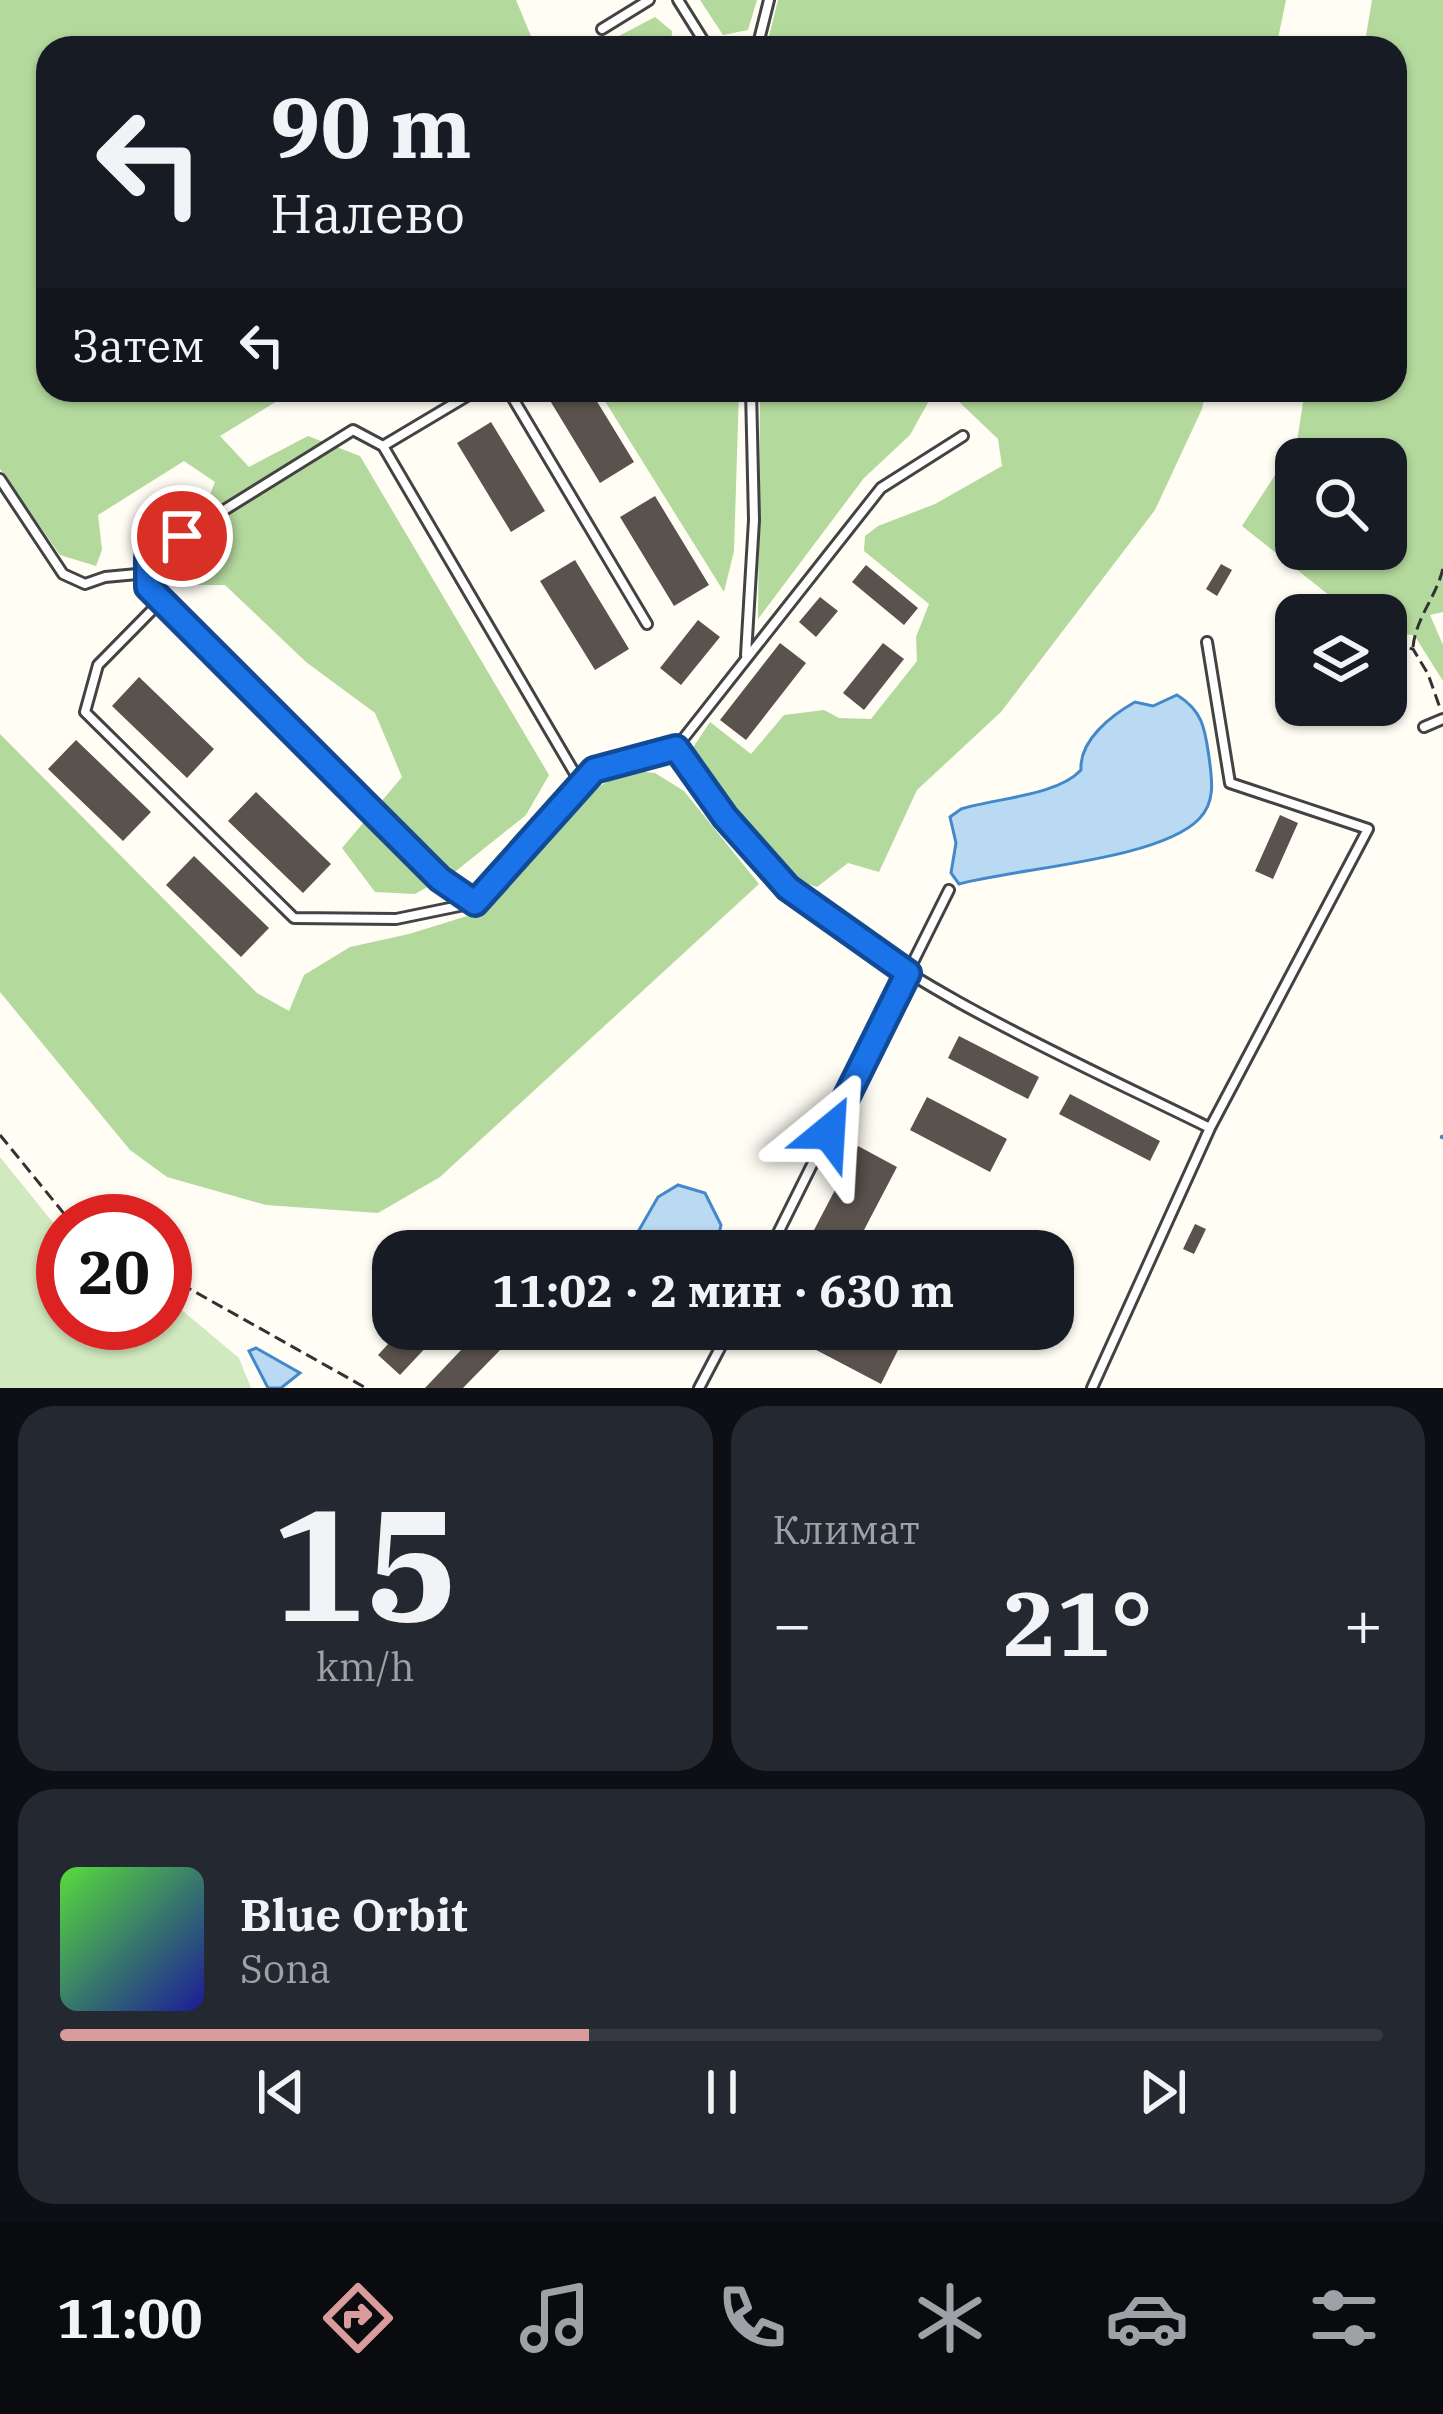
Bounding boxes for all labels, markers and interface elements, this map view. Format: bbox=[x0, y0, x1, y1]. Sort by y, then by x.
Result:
text: 90 m bbox=[270, 72, 472, 181]
icon: left bbox=[72, 84, 228, 240]
text: Налево bbox=[270, 178, 465, 248]
icon: left bbox=[229, 312, 295, 378]
text: Затем bbox=[72, 316, 205, 374]
map controls bbox=[1275, 438, 1407, 726]
button: search bbox=[1275, 438, 1407, 570]
pin bbox=[131, 485, 233, 587]
icon: arrive bbox=[149, 503, 215, 569]
button: layers bbox=[1275, 594, 1407, 726]
position arrow bbox=[766, 1069, 892, 1195]
speed limit sign: 20 bbox=[36, 1194, 192, 1350]
text: 11:02 · 2 мин · 630 m bbox=[492, 1261, 954, 1319]
text: 15 bbox=[272, 1461, 459, 1664]
text: Климат bbox=[773, 1504, 920, 1555]
text: 21° bbox=[1003, 1564, 1153, 1681]
text: − bbox=[773, 1580, 812, 1666]
text: + bbox=[1343, 1580, 1383, 1666]
text: km/h bbox=[316, 1641, 415, 1692]
text: Blue Orbit bbox=[240, 1885, 468, 1943]
text: Sona bbox=[240, 1943, 331, 1994]
icon: previous bbox=[248, 2059, 314, 2125]
icon: pause bbox=[689, 2059, 755, 2125]
icon: next bbox=[1130, 2059, 1196, 2125]
icon: directions bbox=[316, 2276, 400, 2360]
icon: music bbox=[513, 2276, 597, 2360]
icon: phone bbox=[710, 2276, 794, 2360]
icon: climate bbox=[908, 2276, 992, 2360]
icon: car bbox=[1105, 2276, 1189, 2360]
icon: filters bbox=[1302, 2276, 1386, 2360]
text: 11:00 bbox=[57, 2283, 203, 2353]

